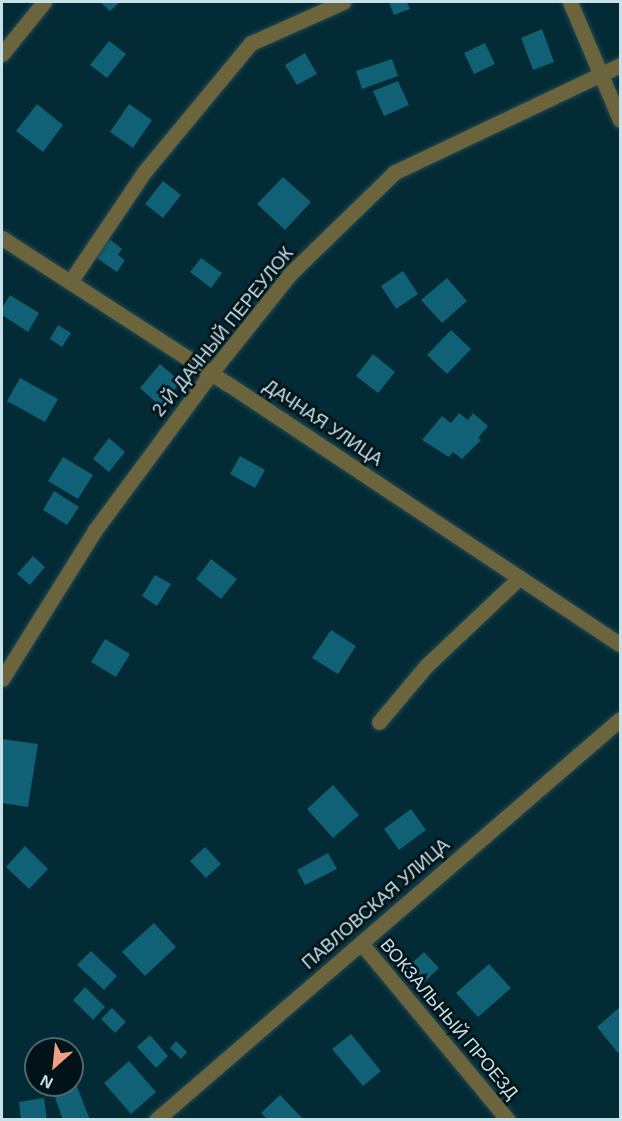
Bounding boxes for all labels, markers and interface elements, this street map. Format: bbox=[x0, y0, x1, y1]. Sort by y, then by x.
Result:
street label: 2-Й ДАЧНЫЙ ПЕРЕУЛОК bbox=[148, 243, 298, 421]
street label: ДАЧНАЯ УЛИЦА bbox=[259, 375, 387, 471]
street label: ПАВЛОВСКАЯ УЛИЦА bbox=[298, 834, 454, 974]
street label: ВОКЗАЛЬНЫЙ ПРОЕЗД bbox=[376, 934, 522, 1104]
north arrow bbox=[24, 1037, 84, 1097]
text: N bbox=[37, 1072, 56, 1092]

